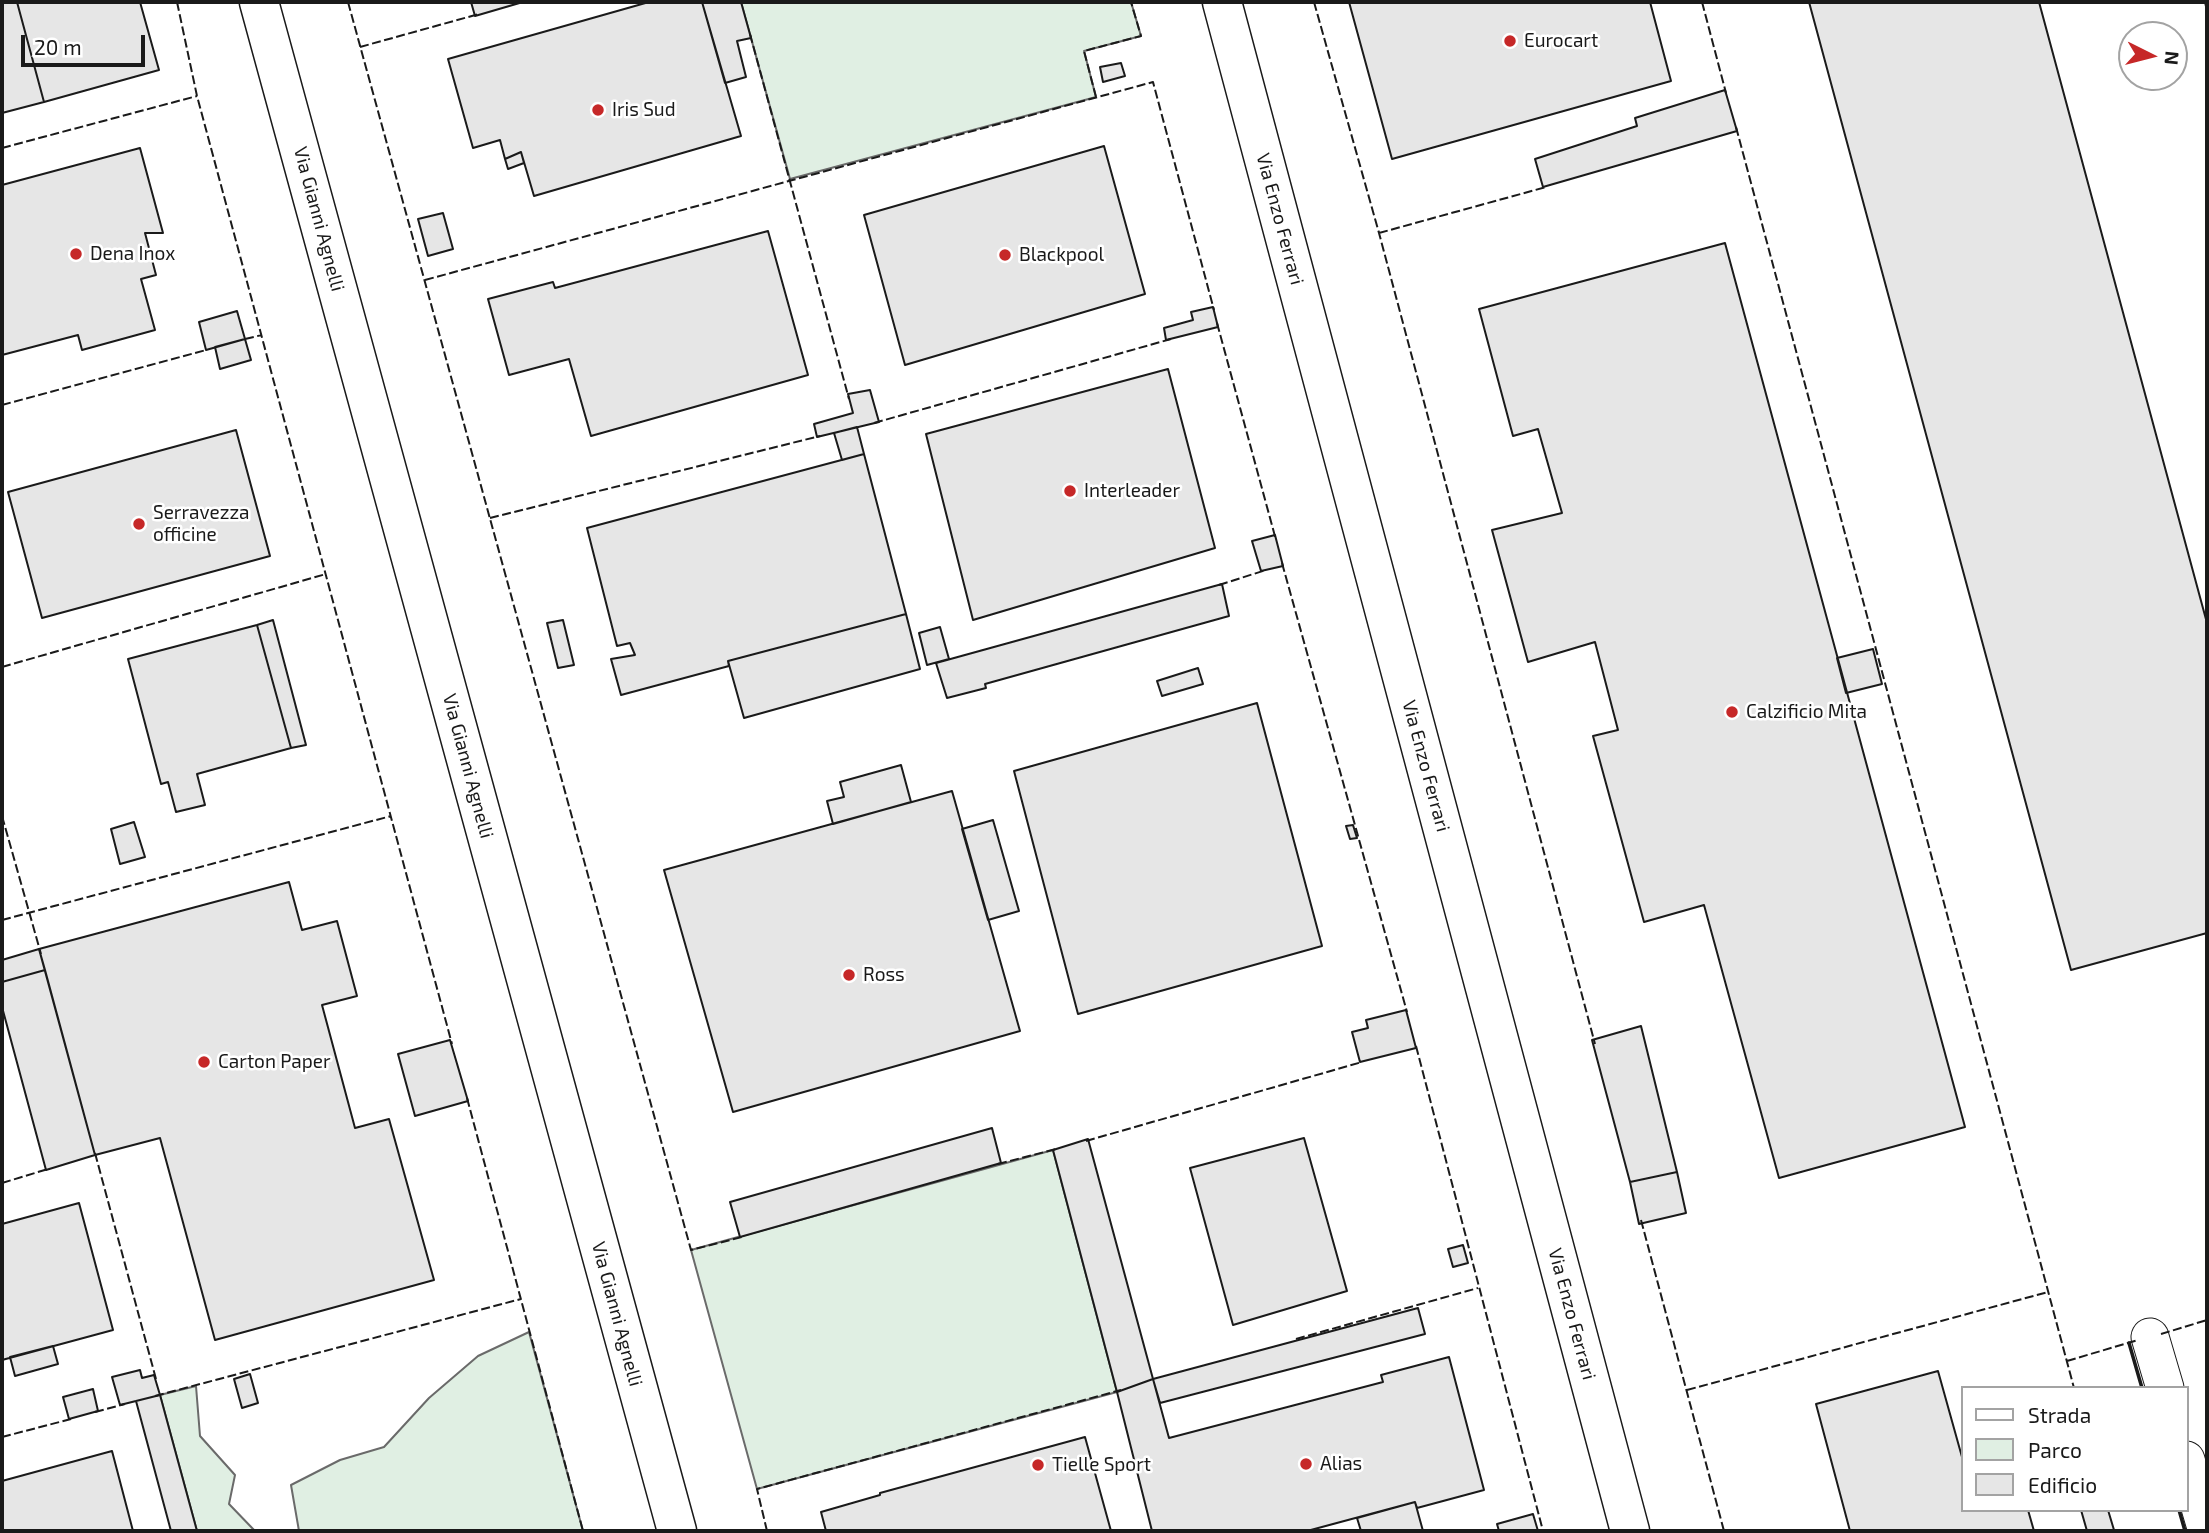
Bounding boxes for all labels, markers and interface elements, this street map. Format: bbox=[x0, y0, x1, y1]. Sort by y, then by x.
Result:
scale bar bbox=[24, 21, 149, 65]
north arrow bbox=[2118, 21, 2188, 91]
place label: Eurocart bbox=[1524, 30, 1598, 52]
marker: Eurocart bbox=[1502, 33, 1518, 49]
text: 20 m bbox=[34, 34, 82, 59]
text: N bbox=[2160, 50, 2185, 66]
place label: Iris Sud bbox=[612, 99, 676, 121]
marker: Iris Sud bbox=[590, 102, 606, 118]
street label: Via Gianni Agnelli bbox=[289, 144, 349, 294]
street label: Via Enzo Ferrari bbox=[1251, 151, 1309, 287]
place label: Dena Inox bbox=[90, 243, 175, 265]
place label: Blackpool bbox=[1019, 244, 1104, 266]
marker: Dena Inox bbox=[68, 246, 84, 262]
marker: Blackpool bbox=[997, 247, 1013, 263]
place label: Interleader bbox=[1084, 480, 1180, 502]
marker: Interleader bbox=[1062, 483, 1078, 499]
place label: Serravezza officine bbox=[153, 502, 250, 546]
marker: Serravezza officine bbox=[131, 516, 147, 532]
street label: Via Gianni Agnelli bbox=[438, 691, 498, 841]
street label: Via Enzo Ferrari bbox=[1397, 698, 1455, 834]
place label: Calzificio Mita bbox=[1746, 701, 1867, 723]
marker: Calzificio Mita bbox=[1724, 704, 1740, 720]
place label: Ross bbox=[863, 964, 905, 986]
marker: Ross bbox=[841, 967, 857, 983]
place label: Carton Paper bbox=[218, 1051, 331, 1073]
marker: Carton Paper bbox=[196, 1054, 212, 1070]
street label: Via Gianni Agnelli bbox=[587, 1239, 647, 1389]
street label: Via Enzo Ferrari bbox=[1543, 1246, 1601, 1382]
legend bbox=[1960, 1386, 2188, 1512]
text: Strada bbox=[2028, 1402, 2091, 1427]
text: Parco bbox=[2028, 1437, 2082, 1462]
place label: Alias bbox=[1320, 1453, 1362, 1475]
place label: Tielle Sport bbox=[1052, 1454, 1151, 1476]
marker: Alias bbox=[1298, 1456, 1314, 1472]
marker: Tielle Sport bbox=[1030, 1457, 1046, 1473]
text: Edificio bbox=[2028, 1472, 2097, 1497]

